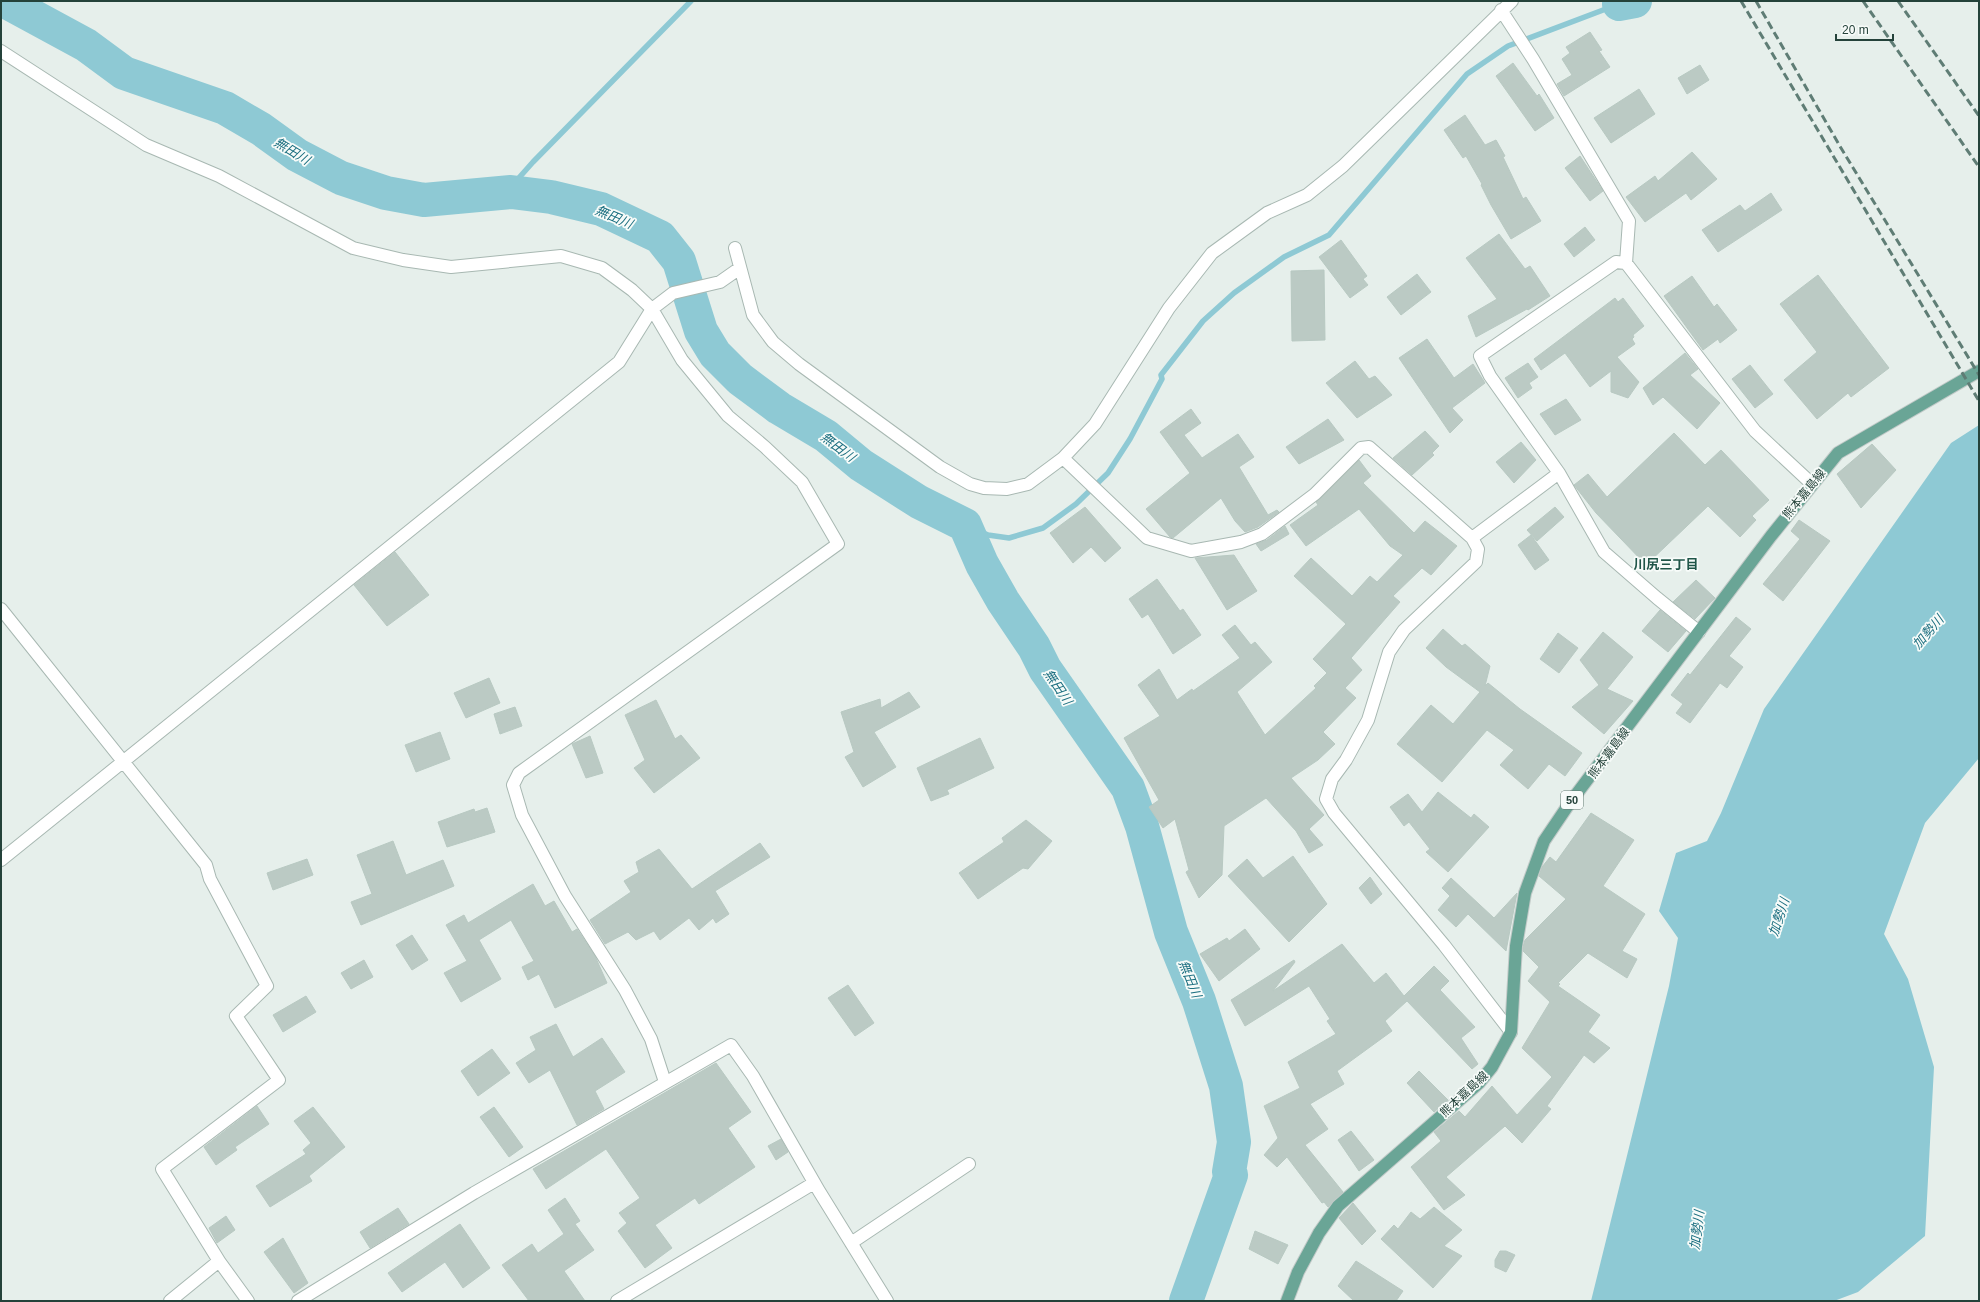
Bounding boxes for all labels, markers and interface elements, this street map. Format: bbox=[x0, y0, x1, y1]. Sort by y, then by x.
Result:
scale bar bbox=[1836, 16, 1893, 42]
text: 20 m bbox=[1842, 23, 1869, 37]
water label: 無田川 bbox=[271, 135, 314, 168]
water label: 無田川 bbox=[593, 202, 637, 232]
water label: 無田川 bbox=[818, 429, 860, 466]
street label: 熊本嘉島線 bbox=[1780, 466, 1828, 522]
district label: 川尻三丁目 bbox=[1633, 557, 1699, 572]
water label: 加勢川 bbox=[1910, 611, 1948, 652]
water label: 無田川 bbox=[1041, 667, 1076, 709]
street label: 熊本嘉島線 bbox=[1585, 725, 1633, 781]
road number: 50 bbox=[1561, 791, 1583, 809]
water label: 加勢川 bbox=[1766, 894, 1793, 938]
water label: 無田川 bbox=[1176, 958, 1205, 1002]
street label: 熊本嘉島線 bbox=[1437, 1068, 1491, 1120]
water label: 加勢川 bbox=[1687, 1208, 1707, 1250]

